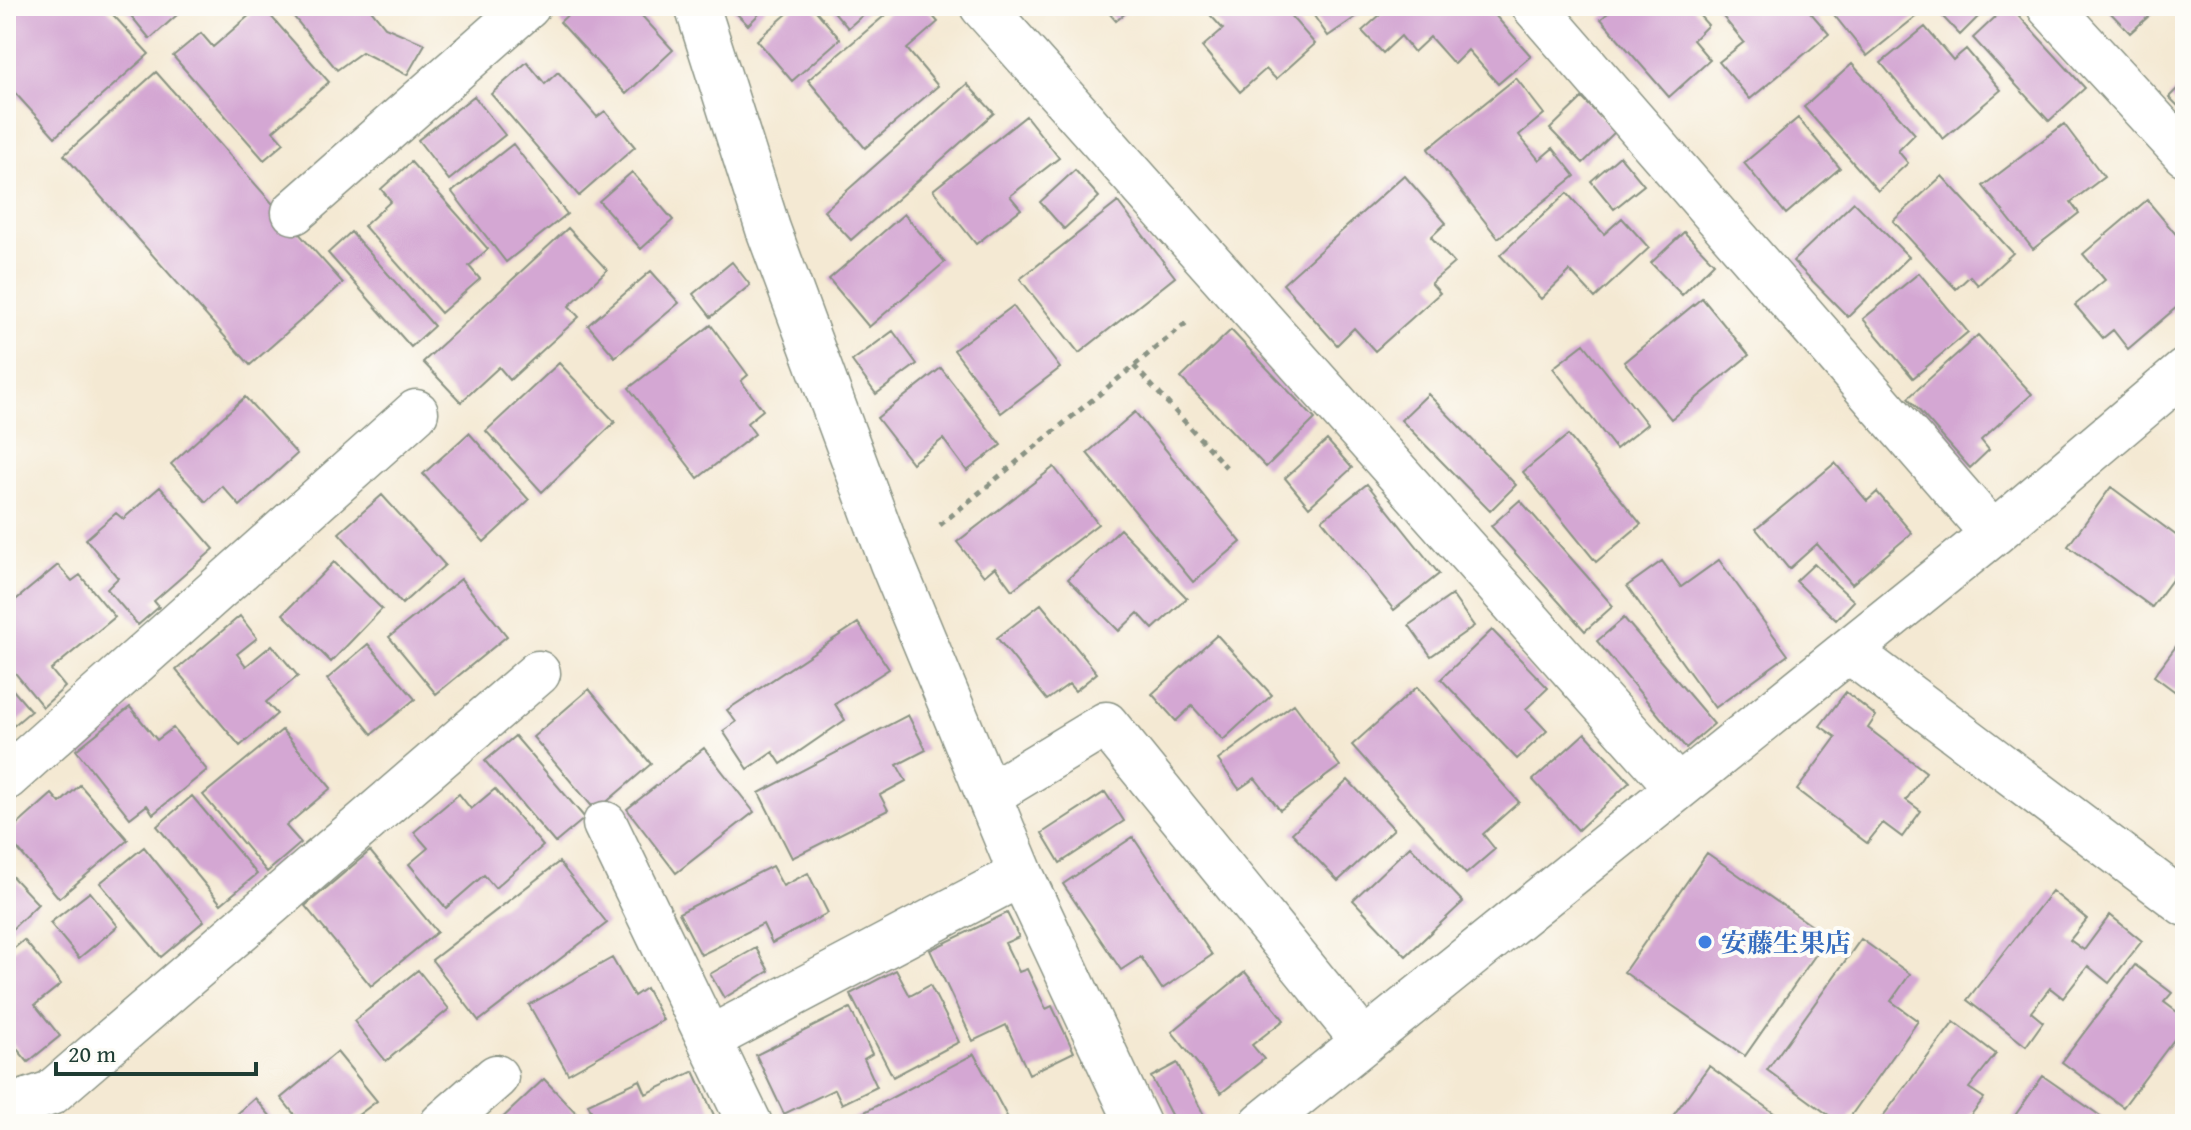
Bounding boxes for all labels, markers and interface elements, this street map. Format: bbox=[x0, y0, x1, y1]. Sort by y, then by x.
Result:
place label: 安藤生果店 bbox=[1721, 923, 1851, 962]
marker: 安藤生果店 bbox=[1696, 933, 1714, 951]
scale bar bbox=[56, 1026, 256, 1076]
text: 20 m bbox=[68, 1036, 116, 1071]

